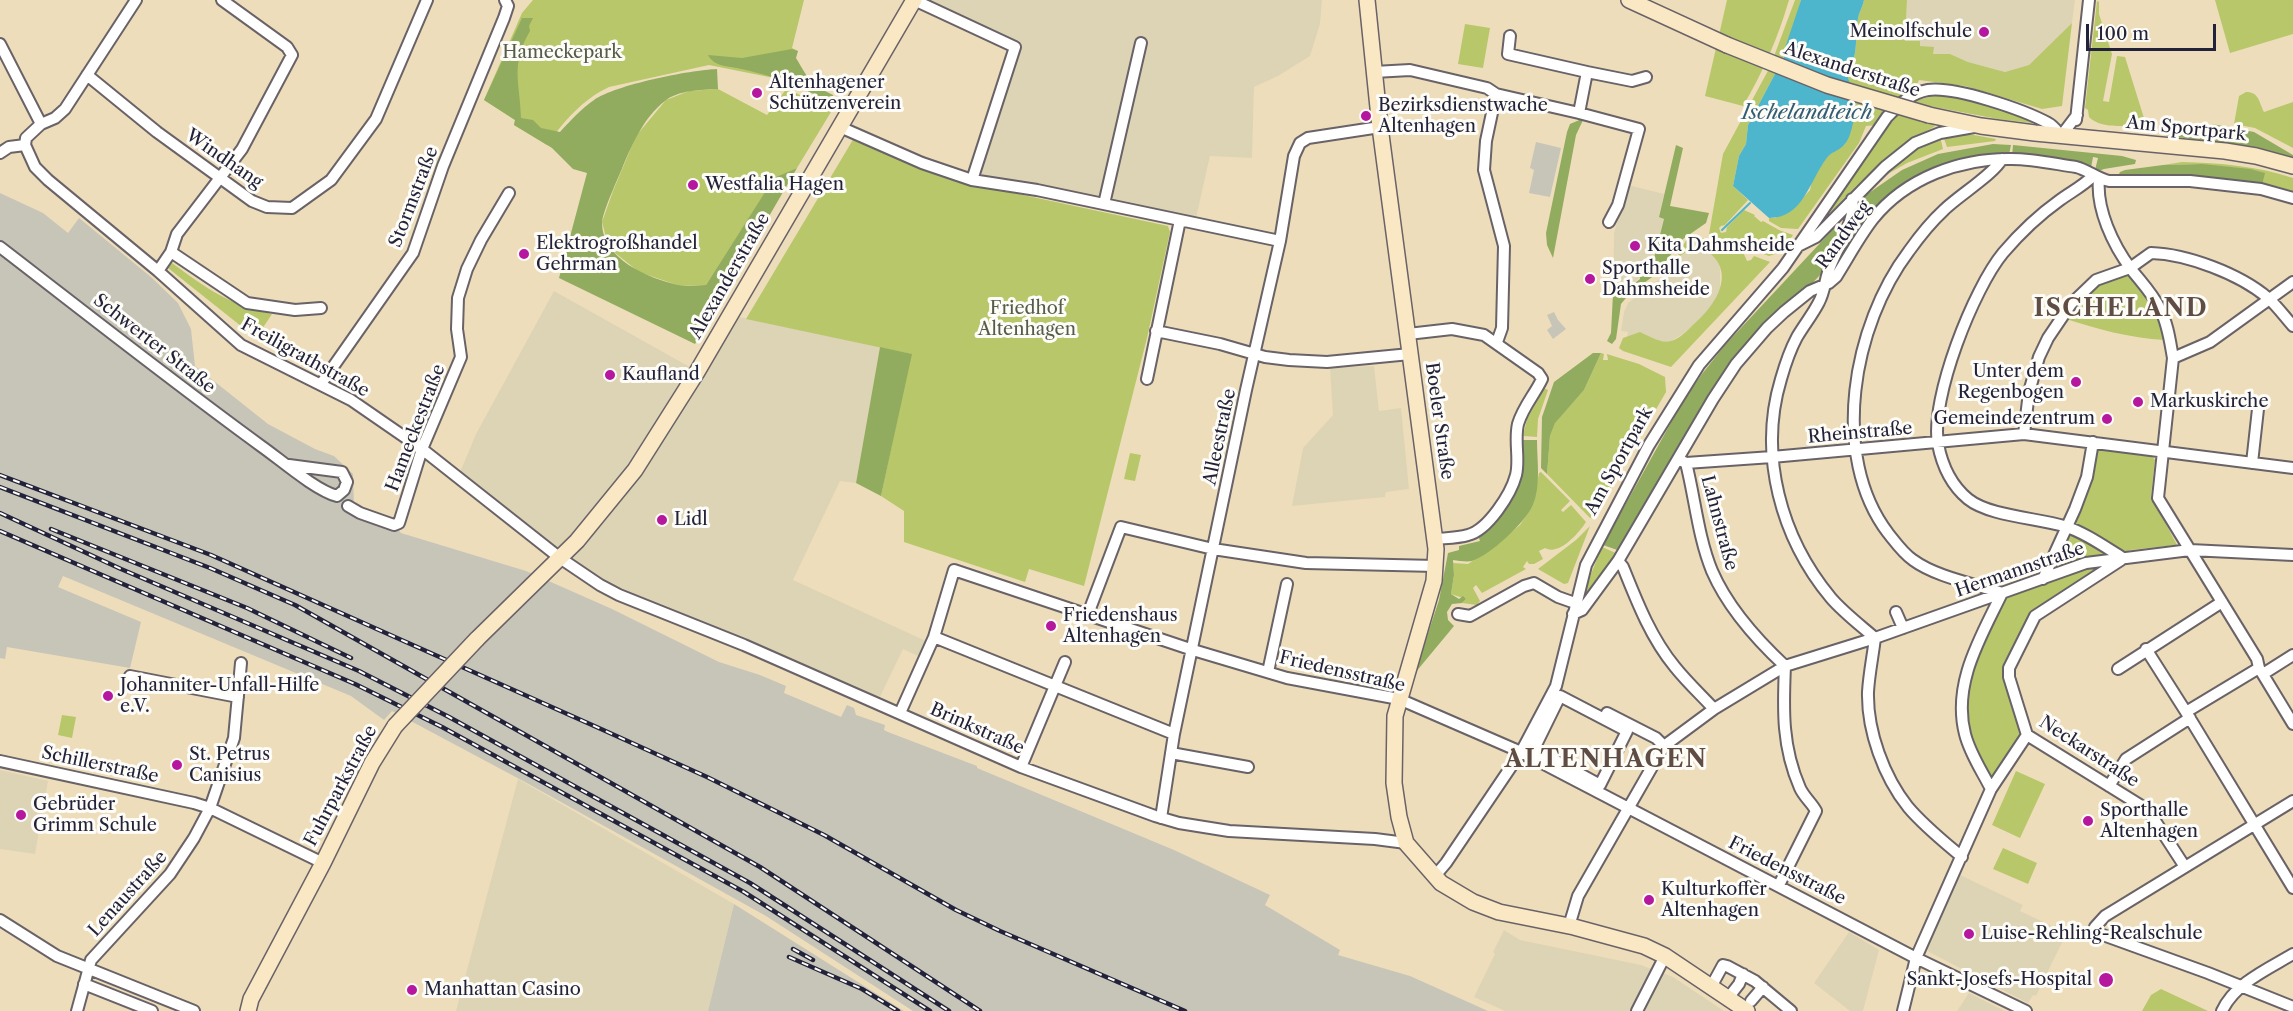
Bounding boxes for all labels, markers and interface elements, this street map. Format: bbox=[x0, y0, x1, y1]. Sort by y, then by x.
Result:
scale bar bbox=[2089, 12, 2220, 50]
place label: Meinolfschule bbox=[1850, 21, 1972, 43]
text: 100 m bbox=[2097, 23, 2149, 45]
marker: Meinolfschule bbox=[1977, 25, 1991, 39]
street label: Alexanderstraße bbox=[1781, 38, 1923, 102]
park label: Hameckepark bbox=[502, 42, 622, 64]
place label: Altenhagener Schützenverein bbox=[769, 72, 901, 115]
marker: Altenhagener Schützenverein bbox=[750, 86, 764, 100]
place label: Bezirksdienstwache Altenhagen bbox=[1378, 95, 1548, 138]
water label: Ischelandteich bbox=[1742, 101, 1872, 125]
marker: Bezirksdienstwache Altenhagen bbox=[1359, 109, 1373, 123]
street label: Am Sportpark bbox=[2125, 112, 2247, 146]
street label: Windhang bbox=[181, 125, 267, 193]
street label: Stormstraße bbox=[385, 144, 443, 250]
place label: Westfalia Hagen bbox=[705, 174, 844, 196]
marker: Westfalia Hagen bbox=[686, 178, 700, 192]
street label: Randweg bbox=[1812, 197, 1876, 273]
street label: Alexanderstraße bbox=[685, 209, 775, 343]
place label: Elektrogroßhandel Gehrman bbox=[536, 233, 698, 276]
place label: Kita Dahmsheide bbox=[1647, 235, 1795, 257]
marker: Kita Dahmsheide bbox=[1628, 239, 1642, 253]
marker: Elektrogroßhandel Gehrman bbox=[517, 247, 531, 261]
place label: Sporthalle Dahmsheide bbox=[1602, 258, 1710, 300]
marker: Sporthalle Dahmsheide bbox=[1583, 272, 1597, 286]
street label: Schwerter Straße bbox=[89, 290, 219, 398]
district label: ISCHELAND bbox=[2034, 295, 2208, 323]
park label: Friedhof Altenhagen bbox=[978, 298, 1076, 340]
street label: Freiligrathstraße bbox=[237, 314, 373, 402]
street label: Hameckestraße bbox=[382, 361, 450, 495]
street label: Boeler Straße bbox=[1420, 361, 1458, 481]
place label: Unter dem Regenbogen bbox=[1957, 361, 2064, 404]
place label: Kaufland bbox=[622, 364, 700, 386]
marker: Kaufland bbox=[603, 368, 617, 382]
marker: Unter dem Regenbogen bbox=[2069, 375, 2083, 389]
street label: Alleestraße bbox=[1199, 387, 1241, 487]
place label: Markuskirche bbox=[2150, 391, 2268, 413]
marker: Markuskirche bbox=[2131, 395, 2145, 409]
street label: Am Sportpark bbox=[1580, 403, 1658, 519]
place label: Gemeindezentrum bbox=[1933, 408, 2095, 430]
marker: Gemeindezentrum bbox=[2100, 412, 2114, 426]
street label: Rheinstraße bbox=[1807, 418, 1913, 448]
street label: Lahnstraße bbox=[1696, 473, 1742, 573]
place label: Lidl bbox=[674, 509, 708, 531]
marker: Lidl bbox=[655, 513, 669, 527]
street label: Hermannstraße bbox=[1953, 538, 2087, 602]
place label: Friedenshaus Altenhagen bbox=[1063, 605, 1178, 648]
marker: Friedenshaus Altenhagen bbox=[1044, 619, 1058, 633]
street label: Friedensstraße bbox=[1277, 647, 1407, 697]
place label: Johanniter-Unfall-Hilfe e.V. bbox=[120, 675, 319, 718]
marker: Johanniter-Unfall-Hilfe e.V. bbox=[101, 689, 115, 703]
street label: Brinkstraße bbox=[927, 699, 1027, 759]
street label: Neckarstraße bbox=[2035, 712, 2143, 792]
street label: Fuhrparkstraße bbox=[300, 722, 382, 850]
street label: Schillerstraße bbox=[40, 742, 160, 788]
place label: St. Petrus Canisius bbox=[189, 744, 270, 786]
district label: ALTENHAGEN bbox=[1504, 746, 1708, 774]
marker: St. Petrus Canisius bbox=[170, 758, 184, 772]
place label: Gebrüder Grimm Schule bbox=[33, 794, 157, 836]
place label: Sporthalle Altenhagen bbox=[2100, 800, 2198, 842]
marker: Gebrüder Grimm Schule bbox=[14, 808, 28, 822]
marker: Sporthalle Altenhagen bbox=[2081, 814, 2095, 828]
street label: Friedensstraße bbox=[1725, 832, 1849, 910]
street label: Lenaustraße bbox=[84, 847, 172, 941]
place label: Kulturkoffer Altenhagen bbox=[1661, 879, 1767, 922]
marker: Kulturkoffer Altenhagen bbox=[1642, 893, 1656, 907]
place label: Luise-Rehling-Realschule bbox=[1981, 923, 2203, 945]
marker: Luise-Rehling-Realschule bbox=[1962, 927, 1976, 941]
place label: Sankt-Josefs-Hospital bbox=[1907, 969, 2092, 991]
marker: Sankt-Josefs-Hospital bbox=[2097, 971, 2115, 989]
place label: Manhattan Casino bbox=[424, 979, 581, 1001]
marker: Manhattan Casino bbox=[405, 983, 419, 997]

